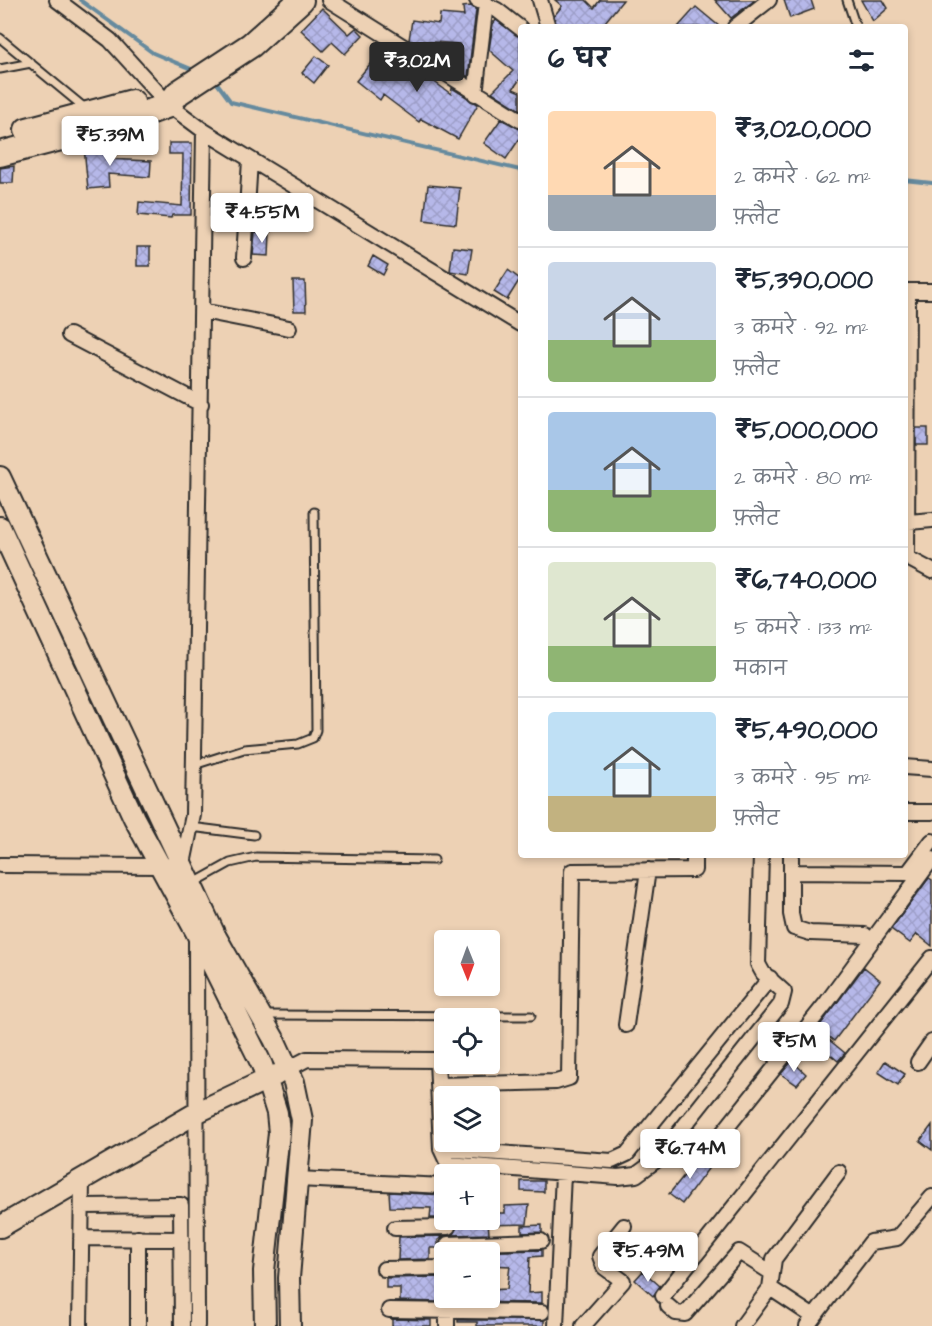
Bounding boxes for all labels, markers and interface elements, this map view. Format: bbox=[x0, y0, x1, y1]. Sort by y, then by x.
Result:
text: 6 घर bbox=[548, 41, 609, 77]
pin: ₹3.02M bbox=[368, 42, 466, 93]
icon: filters bbox=[845, 44, 878, 77]
text: ₹3.02M bbox=[383, 47, 451, 75]
text: ₹3,020,000 bbox=[734, 111, 871, 147]
pin: ₹5.39M bbox=[61, 116, 159, 167]
text: ₹5.39M bbox=[76, 121, 144, 149]
icon: home bbox=[596, 135, 668, 207]
text: 2 कमरे · 62 m² bbox=[734, 163, 871, 191]
pin: ₹4.55M bbox=[213, 193, 311, 244]
text: ₹4.55M bbox=[224, 198, 300, 226]
text: फ़्लैट bbox=[734, 204, 780, 232]
text: ₹5,390,000 bbox=[734, 262, 873, 298]
icon: home bbox=[596, 286, 668, 358]
text: 3 कमरे · 92 m² bbox=[734, 314, 869, 342]
text: फ़्लैट bbox=[734, 355, 780, 383]
text: ₹5,000,000 bbox=[734, 412, 878, 448]
icon: home bbox=[596, 436, 668, 508]
text: 2 कमरे · 80 m² bbox=[734, 464, 873, 492]
text: फ़्लैट bbox=[734, 505, 780, 533]
text: ₹6,740,000 bbox=[734, 562, 877, 598]
icon: home bbox=[596, 586, 668, 658]
text: 5 कमरे · 133 m² bbox=[734, 614, 873, 642]
text: मकान bbox=[734, 655, 787, 683]
text: ₹5,490,000 bbox=[734, 712, 878, 748]
icon: home bbox=[596, 736, 668, 808]
text: 3 कमरे · 95 m² bbox=[734, 764, 871, 792]
text: फ़्लैट bbox=[734, 805, 780, 833]
north arrow bbox=[434, 930, 500, 996]
map controls bbox=[434, 930, 500, 1308]
button: locate bbox=[434, 1008, 500, 1074]
pin: ₹5M bbox=[765, 1022, 823, 1073]
text: ₹5M bbox=[772, 1027, 816, 1055]
button: layers bbox=[434, 1086, 500, 1152]
pin: ₹6.74M bbox=[641, 1129, 739, 1180]
text: ₹6.74M bbox=[654, 1134, 726, 1162]
button: + bbox=[434, 1164, 500, 1230]
pin: ₹5.49M bbox=[599, 1232, 697, 1283]
text: ₹5.49M bbox=[612, 1237, 684, 1265]
button: − bbox=[434, 1242, 500, 1308]

